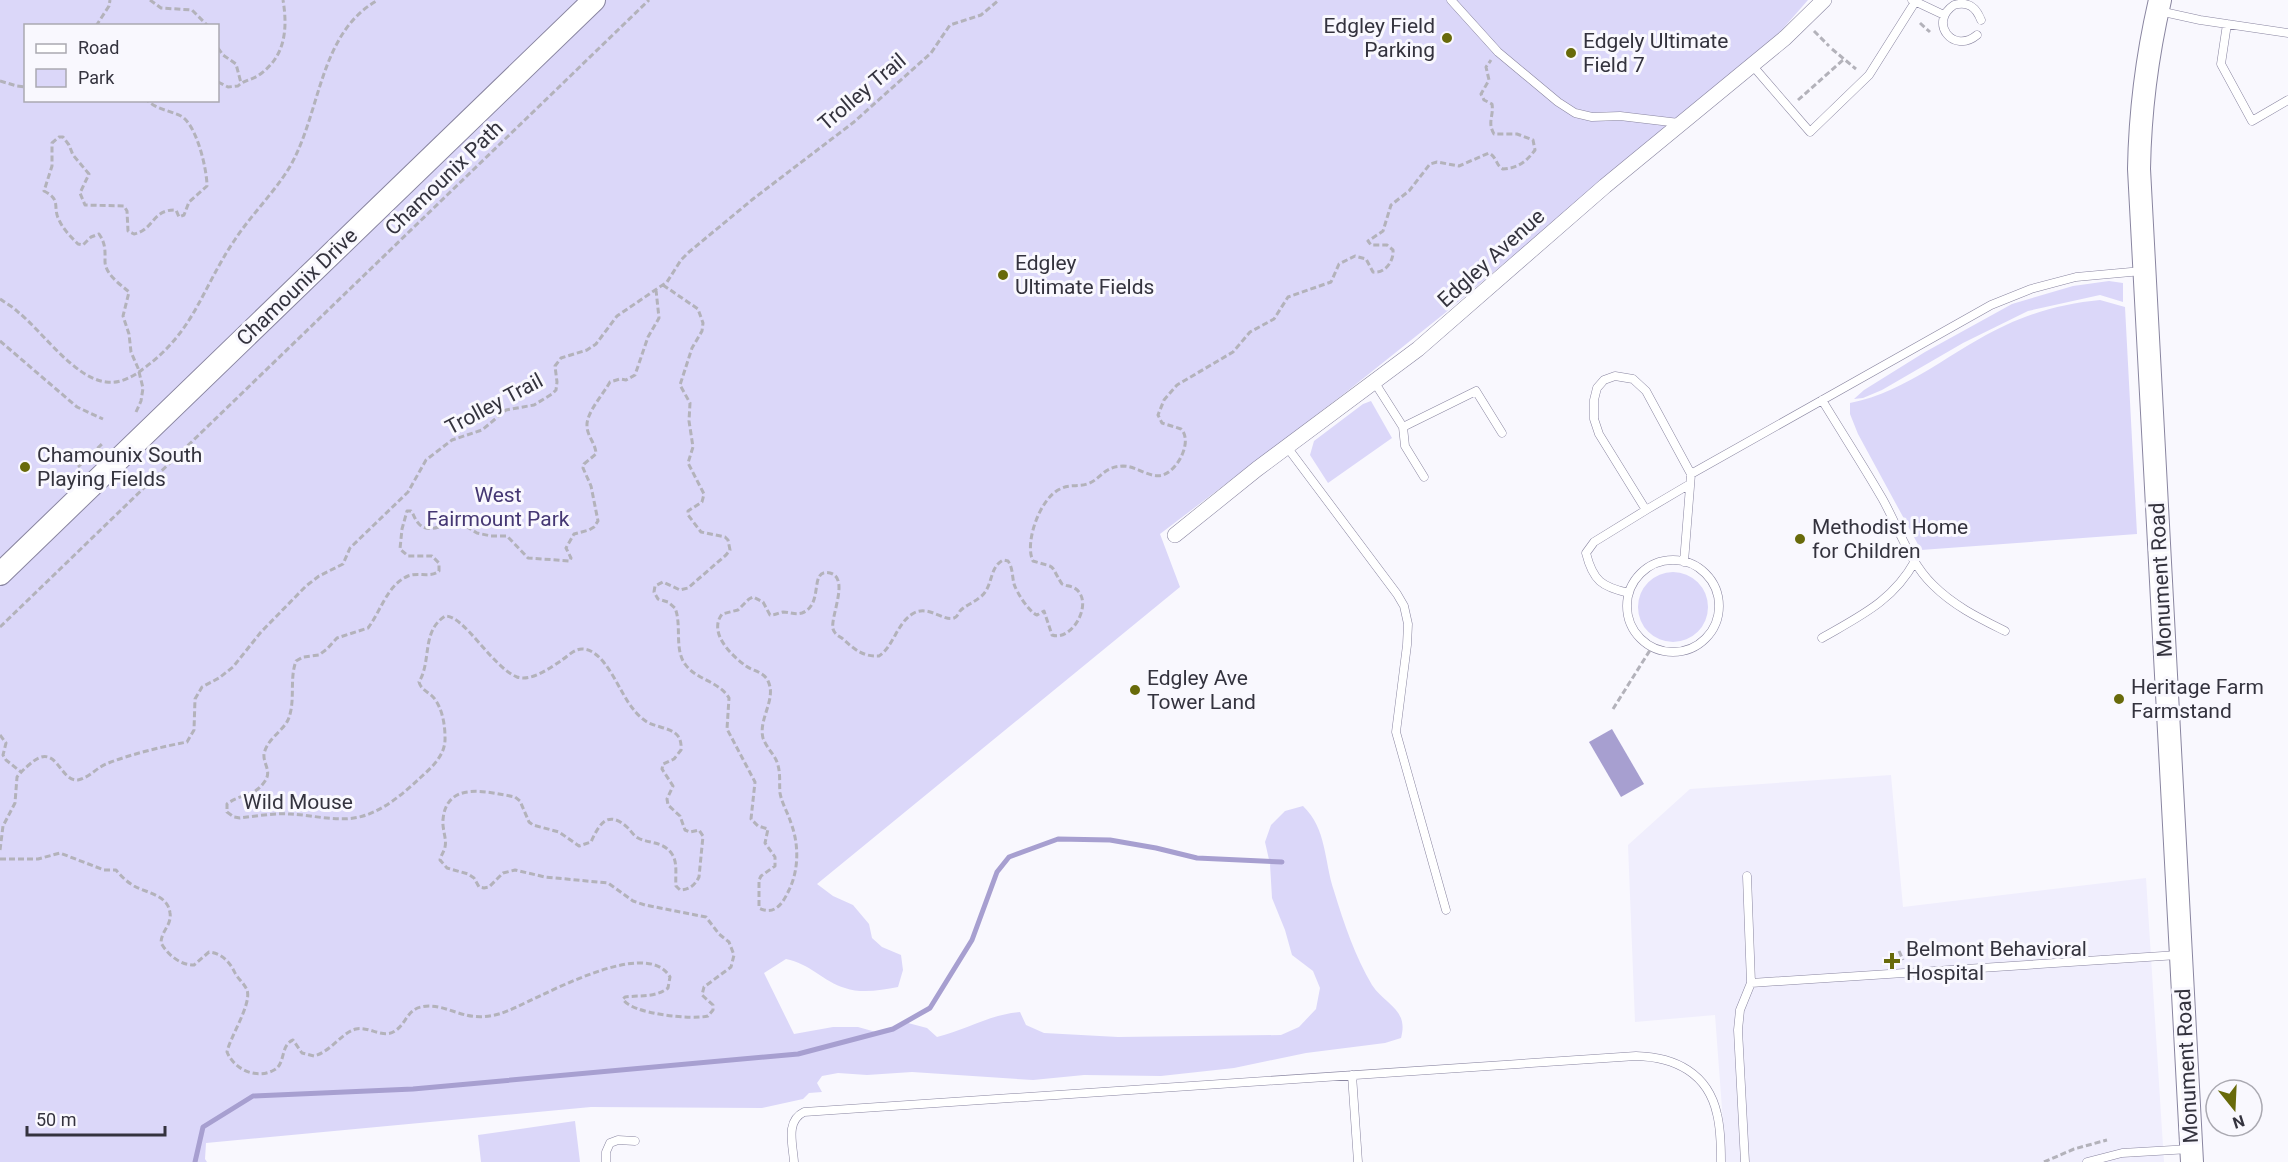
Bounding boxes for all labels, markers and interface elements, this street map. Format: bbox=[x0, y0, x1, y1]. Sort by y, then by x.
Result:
place label: Edgley Field Parking bbox=[1324, 14, 1435, 62]
legend bbox=[24, 24, 219, 102]
place label: Edgely Ultimate Field 7 bbox=[1583, 29, 1728, 77]
marker: Edgley Field Parking bbox=[1440, 31, 1454, 45]
text: Road bbox=[78, 37, 119, 58]
marker: Edgely Ultimate Field 7 bbox=[1564, 46, 1578, 60]
street label: Trolley Trail bbox=[813, 49, 911, 135]
text: Park bbox=[78, 67, 115, 88]
street label: Chamounix Path bbox=[380, 116, 508, 240]
street label: Edgley Avenue bbox=[1433, 204, 1549, 312]
street label: Chamounix Drive bbox=[232, 223, 362, 351]
place label: Edgley Ultimate Fields bbox=[1015, 251, 1154, 299]
marker: Edgley Ultimate Fields bbox=[996, 268, 1010, 282]
street label: Trolley Trail bbox=[441, 368, 547, 440]
place label: Chamounix South Playing Fields bbox=[37, 443, 202, 491]
marker: Chamounix South Playing Fields bbox=[18, 460, 32, 474]
park label: West Fairmount Park bbox=[427, 483, 570, 531]
street label: Monument Road bbox=[2145, 502, 2177, 658]
place label: Methodist Home for Children bbox=[1812, 515, 1968, 563]
marker: Methodist Home for Children bbox=[1793, 532, 1807, 546]
place label: Edgley Ave Tower Land bbox=[1147, 666, 1256, 714]
place label: Heritage Farm Farmstand bbox=[2131, 675, 2264, 723]
marker: Edgley Ave Tower Land bbox=[1128, 683, 1142, 697]
marker: Heritage Farm Farmstand bbox=[2112, 692, 2126, 706]
street label: Wild Mouse bbox=[243, 790, 353, 814]
place label: Belmont Behavioral Hospital bbox=[1906, 937, 2087, 985]
marker: Belmont Behavioral Hospital bbox=[1883, 952, 1901, 970]
street label: Monument Road bbox=[2171, 988, 2203, 1144]
north arrow bbox=[2204, 1078, 2264, 1138]
scale bar bbox=[27, 1099, 165, 1137]
text: 50 m bbox=[36, 1109, 76, 1130]
text: N bbox=[2230, 1111, 2247, 1133]

